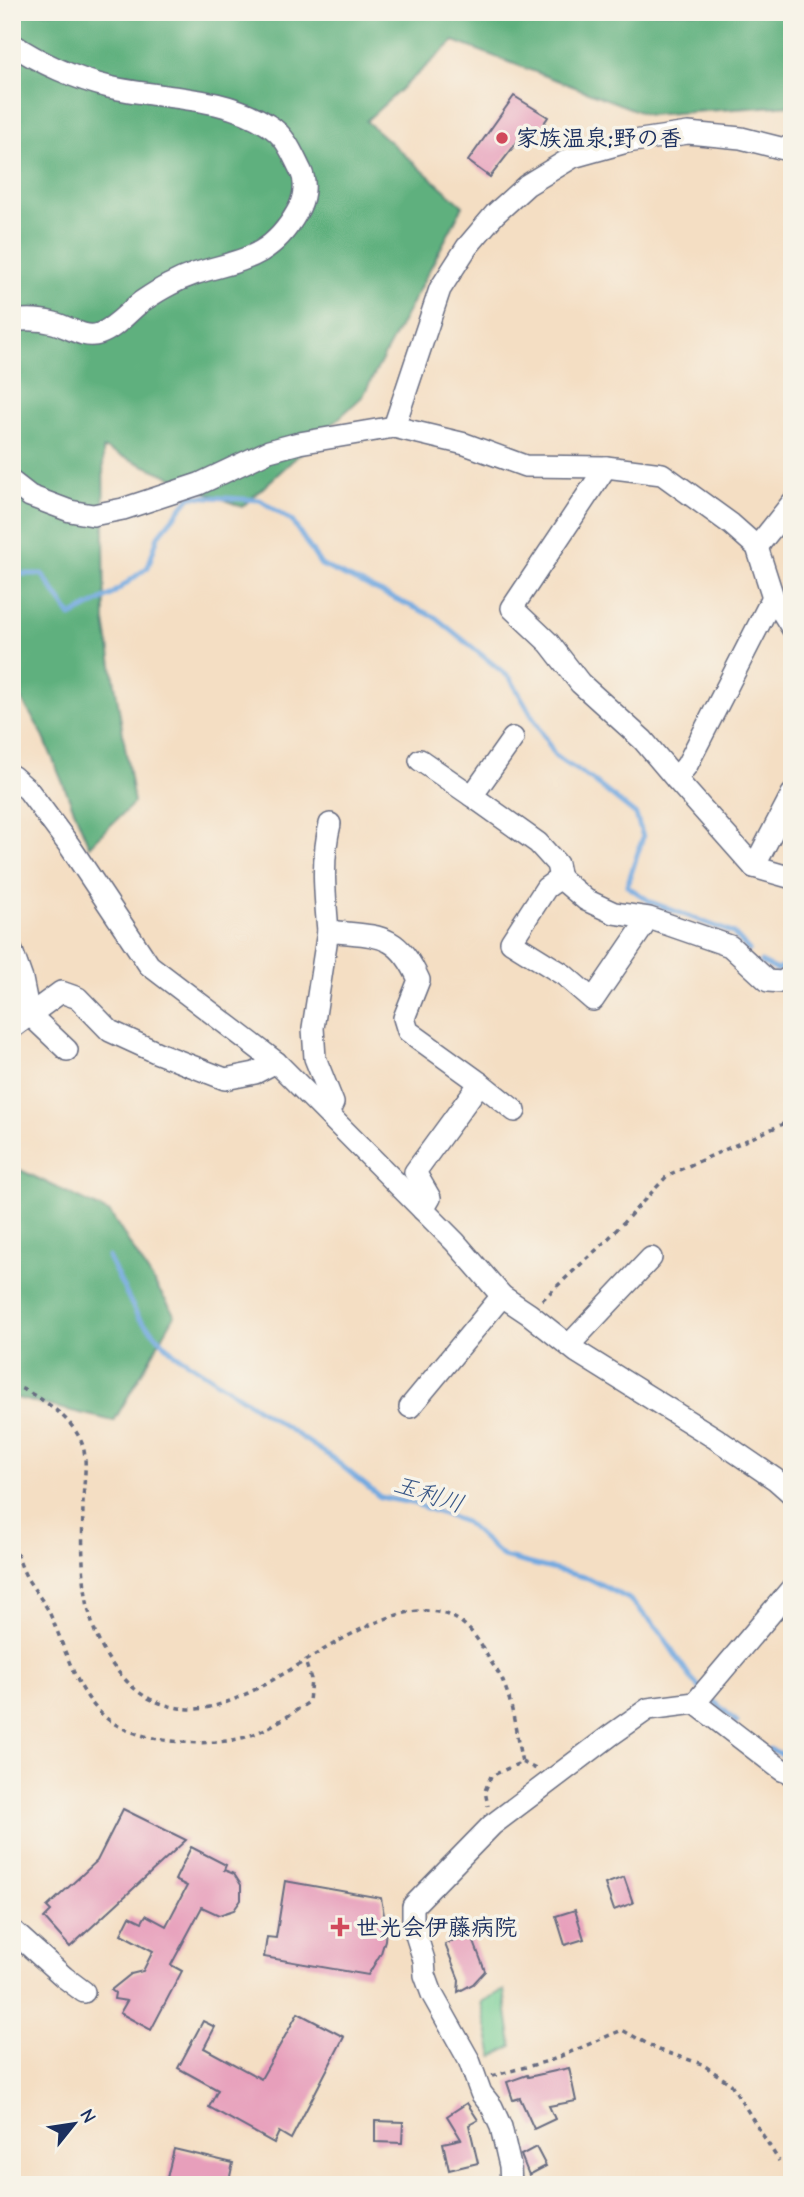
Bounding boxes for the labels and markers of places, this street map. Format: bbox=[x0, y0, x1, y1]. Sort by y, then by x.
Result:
place label: 家族温泉;野の香 bbox=[516, 125, 682, 152]
marker: 家族温泉;野の香 bbox=[494, 130, 510, 146]
place label: 世光会伊藤病院 bbox=[356, 1914, 517, 1941]
marker: 世光会伊藤病院 bbox=[330, 1917, 350, 1937]

